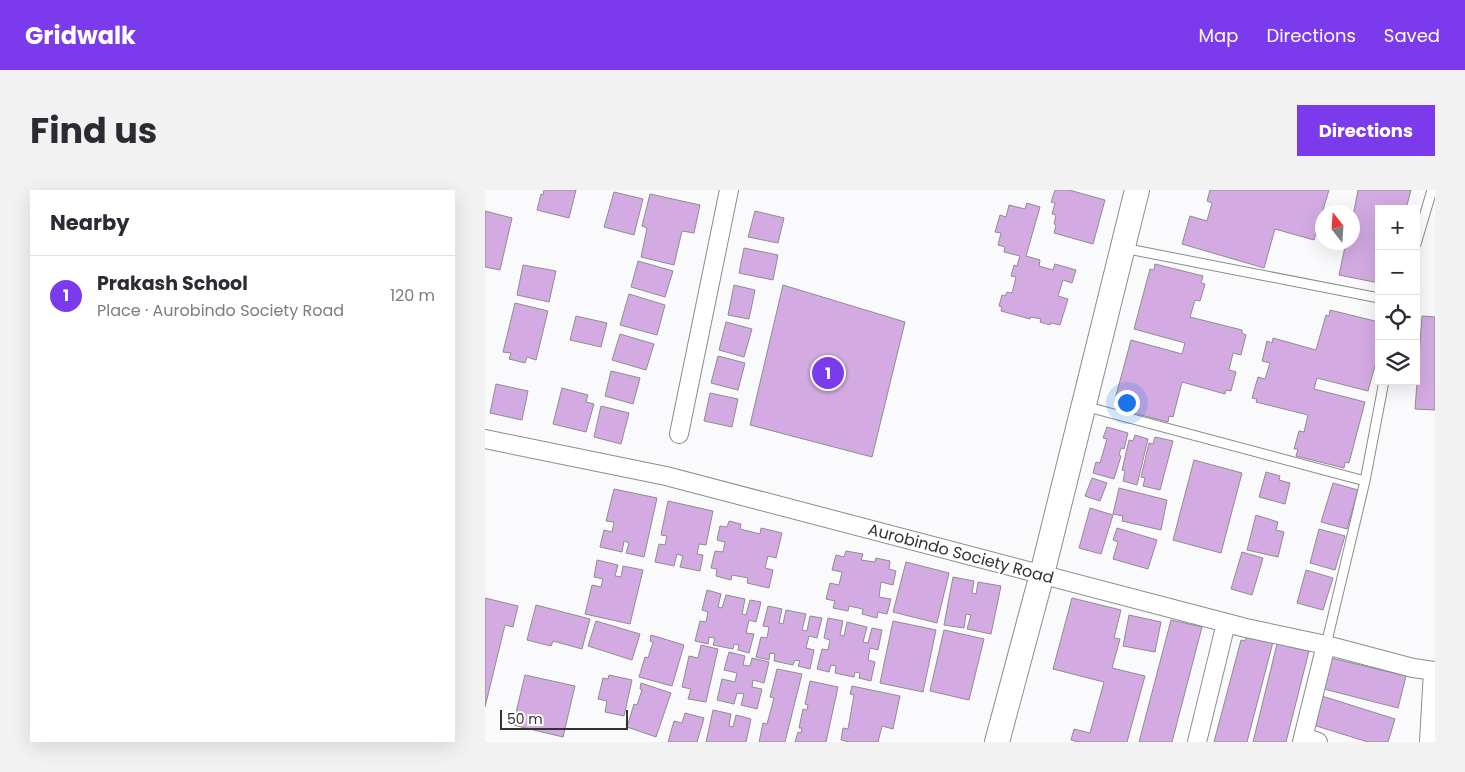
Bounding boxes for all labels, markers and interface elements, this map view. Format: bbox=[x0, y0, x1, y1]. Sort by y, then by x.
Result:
text: Gridwalk bbox=[25, 19, 136, 52]
text: Map bbox=[1199, 23, 1238, 48]
text: Directions bbox=[1266, 23, 1356, 48]
text: Saved bbox=[1384, 23, 1440, 48]
button: Directions bbox=[1297, 105, 1435, 156]
text: Find us bbox=[30, 106, 157, 155]
north arrow bbox=[1315, 205, 1360, 250]
map controls bbox=[1375, 205, 1420, 385]
button: + bbox=[1375, 205, 1420, 250]
text: Nearby bbox=[50, 208, 130, 237]
button: − bbox=[1375, 250, 1420, 295]
text: Prakash School bbox=[97, 270, 248, 297]
text: 1 bbox=[63, 284, 69, 307]
text: 120 m bbox=[390, 284, 435, 307]
button: locate bbox=[1375, 295, 1420, 340]
text: Place · Aurobindo Society Road bbox=[97, 299, 344, 322]
button: layers bbox=[1375, 340, 1420, 385]
pin: 1 bbox=[812, 354, 844, 392]
your location bbox=[1114, 390, 1140, 416]
street label: Aurobindo Society Road bbox=[865, 518, 1056, 589]
scale bar bbox=[500, 707, 627, 730]
text: 50 m bbox=[507, 709, 543, 729]

